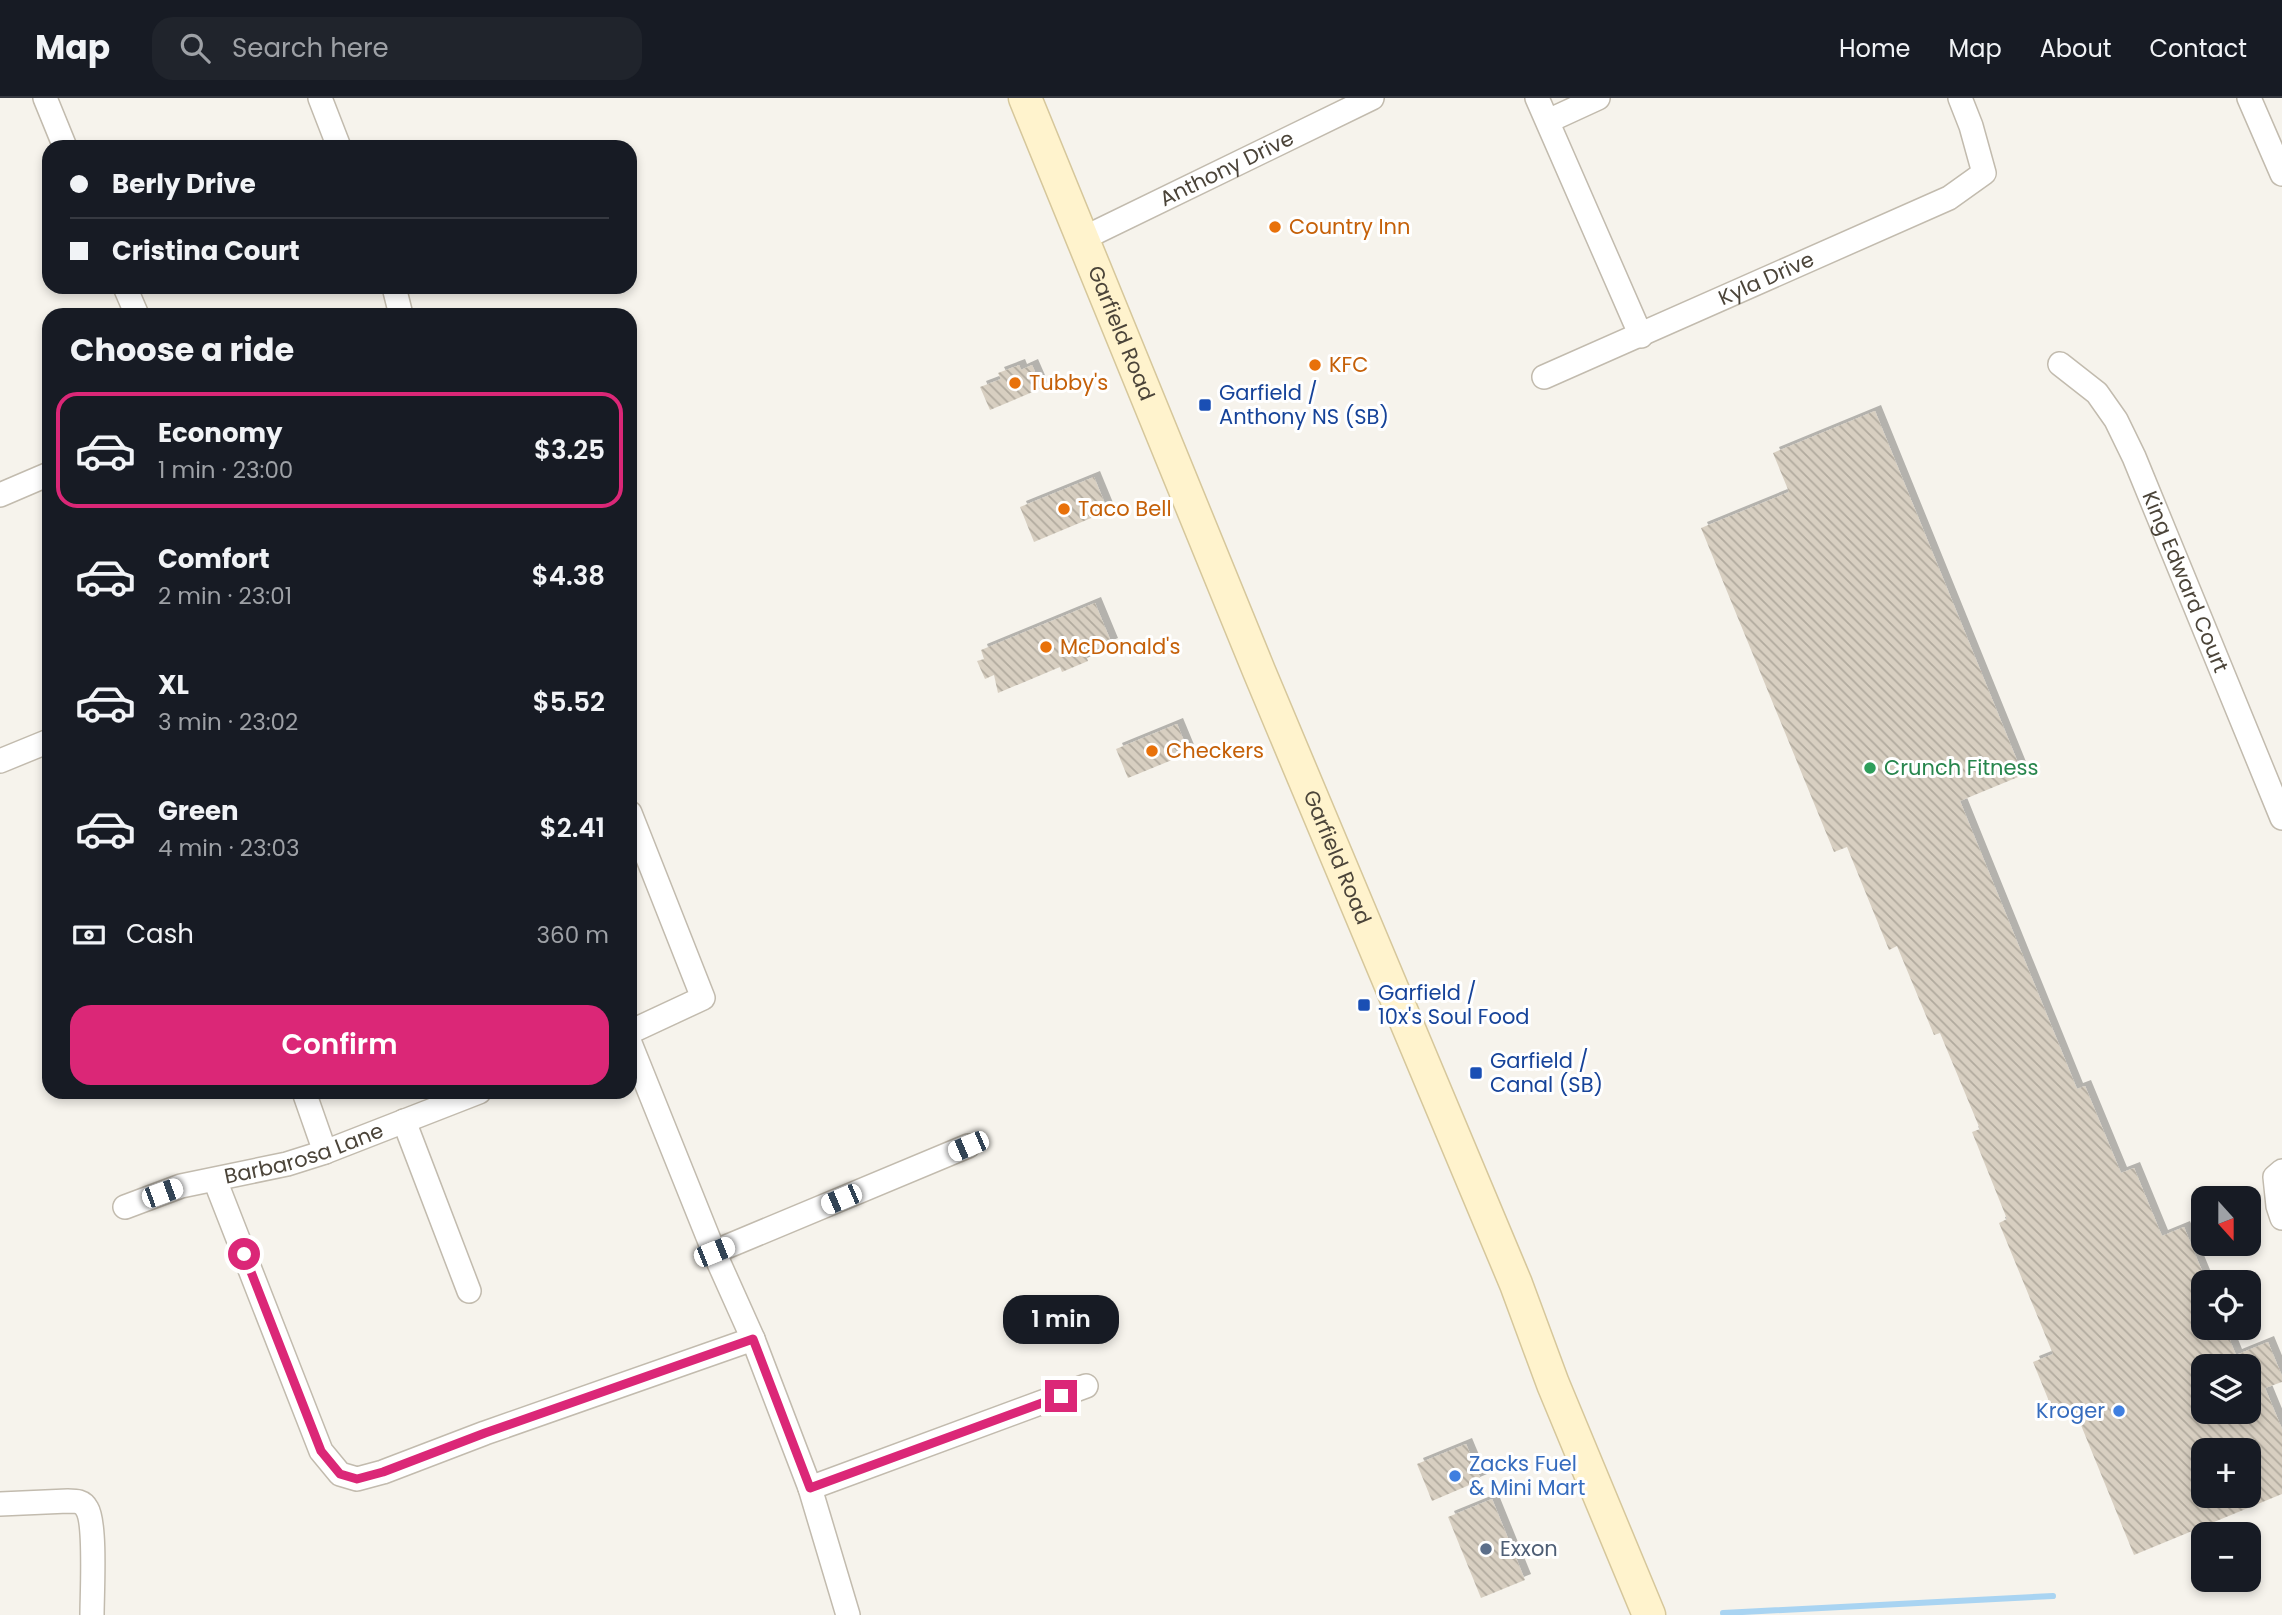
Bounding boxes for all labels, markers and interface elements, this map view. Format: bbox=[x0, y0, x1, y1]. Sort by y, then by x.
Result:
search box bbox=[152, 17, 642, 80]
text: Map bbox=[35, 24, 110, 71]
icon: search bbox=[176, 29, 214, 67]
text: Search here bbox=[232, 30, 389, 66]
text: Home bbox=[1839, 32, 1911, 65]
text: Map bbox=[1949, 32, 2002, 65]
text: About bbox=[2040, 32, 2111, 65]
text: Contact bbox=[2149, 32, 2247, 65]
street label: Anthony Drive bbox=[1155, 123, 1298, 213]
text: Berly Drive bbox=[112, 166, 256, 202]
place label: Country Inn bbox=[1289, 212, 1411, 241]
marker: Country Inn bbox=[1267, 219, 1283, 235]
text: Cristina Court bbox=[112, 233, 300, 269]
street label: Kyla Drive bbox=[1714, 244, 1819, 312]
street label: Garfield Road bbox=[1081, 261, 1162, 405]
text: Choose a ride bbox=[70, 327, 294, 372]
place label: KFC bbox=[1329, 350, 1368, 379]
marker: KFC bbox=[1307, 357, 1323, 373]
place label: Tubby's bbox=[1029, 368, 1108, 397]
marker: Tubby's bbox=[1007, 375, 1023, 391]
place label: Garfield / Anthony NS (SB) bbox=[1219, 378, 1389, 431]
marker: Garfield / Anthony NS (SB) bbox=[1197, 397, 1213, 413]
text: Economy bbox=[158, 415, 282, 451]
icon: car bbox=[74, 419, 137, 482]
text: $3.25 bbox=[534, 432, 605, 468]
text: 1 min · 23:00 bbox=[158, 454, 293, 486]
street label: King Edward Court bbox=[2135, 486, 2236, 677]
place label: Taco Bell bbox=[1078, 494, 1172, 523]
marker: Taco Bell bbox=[1056, 501, 1072, 517]
text: Comfort bbox=[158, 541, 270, 577]
icon: car bbox=[74, 545, 137, 608]
text: $4.38 bbox=[532, 558, 605, 594]
text: 2 min · 23:01 bbox=[158, 580, 292, 612]
place label: McDonald's bbox=[1060, 632, 1180, 661]
marker: McDonald's bbox=[1038, 639, 1054, 655]
text: XL bbox=[158, 667, 189, 703]
icon: car bbox=[74, 671, 137, 734]
text: $5.52 bbox=[533, 684, 605, 720]
text: 3 min · 23:02 bbox=[158, 706, 298, 738]
place label: Checkers bbox=[1166, 736, 1264, 765]
marker: Checkers bbox=[1144, 743, 1160, 759]
place label: Crunch Fitness bbox=[1884, 753, 2039, 782]
marker: Crunch Fitness bbox=[1862, 760, 1878, 776]
street label: Garfield Road bbox=[1297, 786, 1379, 929]
text: Green bbox=[158, 793, 239, 829]
icon: car bbox=[74, 797, 137, 860]
text: $2.41 bbox=[540, 810, 605, 846]
text: 4 min · 23:03 bbox=[158, 832, 300, 864]
icon: cash bbox=[70, 916, 108, 954]
text: Cash bbox=[126, 916, 194, 952]
text: 360 m bbox=[537, 919, 609, 951]
place label: Garfield / 10x's Soul Food bbox=[1378, 978, 1530, 1031]
marker: Garfield / 10x's Soul Food bbox=[1356, 997, 1372, 1013]
button: Confirm bbox=[70, 1005, 609, 1085]
place label: Garfield / Canal (SB) bbox=[1490, 1046, 1603, 1099]
marker: Garfield / Canal (SB) bbox=[1468, 1065, 1484, 1081]
street label: Barbarosa Lane bbox=[222, 1116, 388, 1191]
car bbox=[945, 1128, 992, 1164]
car bbox=[139, 1176, 186, 1210]
car bbox=[818, 1181, 865, 1217]
north arrow bbox=[2191, 1186, 2261, 1256]
map controls bbox=[2191, 1186, 2261, 1592]
car bbox=[691, 1234, 738, 1270]
route start bbox=[228, 1238, 260, 1270]
button: locate bbox=[2191, 1270, 2261, 1340]
callout: 1 min bbox=[1003, 1294, 1119, 1344]
text: 1 min bbox=[1031, 1303, 1091, 1335]
button: layers bbox=[2191, 1354, 2261, 1424]
route end bbox=[1045, 1380, 1077, 1412]
place label: Kroger bbox=[2036, 1396, 2105, 1425]
marker: Kroger bbox=[2111, 1403, 2127, 1419]
button: + bbox=[2191, 1438, 2261, 1508]
place label: Zacks Fuel & Mini Mart bbox=[1469, 1449, 1585, 1502]
marker: Zacks Fuel & Mini Mart bbox=[1447, 1468, 1463, 1484]
button: − bbox=[2191, 1522, 2261, 1592]
place label: Exxon bbox=[1500, 1534, 1558, 1563]
marker: Exxon bbox=[1478, 1541, 1494, 1557]

